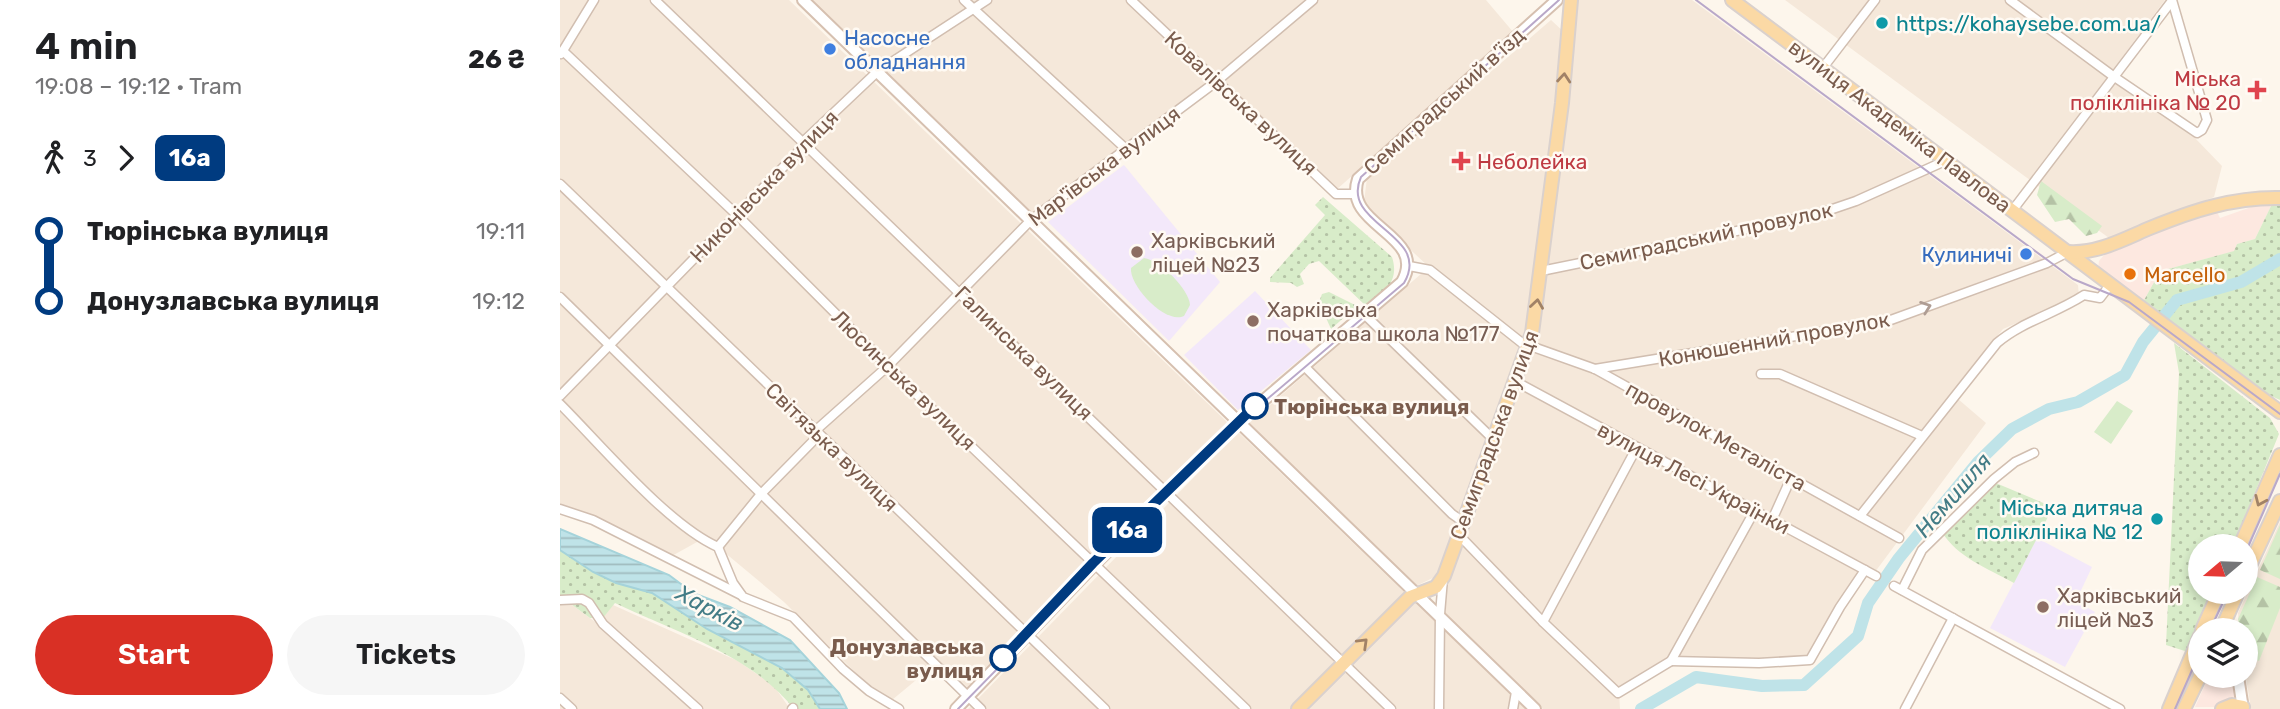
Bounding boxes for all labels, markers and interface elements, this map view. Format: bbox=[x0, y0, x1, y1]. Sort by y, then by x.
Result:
place label: https://kohaysebe.com.ua/ bbox=[1896, 11, 2161, 36]
marker: https://kohaysebe.com.ua/ bbox=[1874, 15, 1890, 31]
street label: Семиградський в’їзд bbox=[1358, 22, 1530, 180]
text: 4 min bbox=[35, 23, 138, 69]
place label: Насосне обладнання bbox=[844, 25, 966, 74]
street label: Ковалівська вулиця bbox=[1160, 26, 1322, 180]
street label: вулиця Академіка Павлова bbox=[1784, 34, 2016, 218]
marker: Насосне обладнання bbox=[822, 41, 838, 57]
text: 26 ₴ bbox=[468, 44, 525, 75]
place label: Міська поліклініка № 20 bbox=[2070, 66, 2241, 115]
text: 19:08 – 19:12 · Tram bbox=[35, 72, 242, 100]
one-way arrow bbox=[1556, 72, 1571, 83]
marker: Міська поліклініка № 20 bbox=[2247, 80, 2267, 100]
street label: Мар'ївська вулиця bbox=[1023, 101, 1185, 231]
street label: Никонівська вулиця bbox=[685, 105, 843, 267]
icon: walk bbox=[35, 139, 73, 177]
icon: forward bbox=[107, 139, 145, 177]
text: 3 bbox=[83, 144, 97, 172]
text: 16a bbox=[169, 144, 211, 172]
place label: Неболейка bbox=[1477, 149, 1587, 174]
marker: Неболейка bbox=[1451, 151, 1471, 171]
street label: Семиградський провулок bbox=[1577, 197, 1835, 275]
text: Тюрінська вулиця bbox=[87, 216, 329, 247]
text: 19:11 bbox=[476, 217, 525, 245]
place label: Харківський ліцей №23 bbox=[1151, 228, 1275, 277]
place label: Кулиничі bbox=[1922, 242, 2012, 267]
marker: Харківський ліцей №23 bbox=[1129, 244, 1145, 260]
marker: Кулиничі bbox=[2018, 246, 2034, 262]
place label: Marcello bbox=[2144, 262, 2226, 287]
marker: Marcello bbox=[2122, 266, 2138, 282]
street label: Галинська вулиця bbox=[950, 281, 1098, 425]
text: Донузлавська вулиця bbox=[87, 286, 379, 317]
text: 19:12 bbox=[472, 287, 525, 315]
place label: Харківська початкова школа №177 bbox=[1267, 297, 1500, 346]
one-way arrow bbox=[1529, 298, 1544, 310]
one-way arrow bbox=[1920, 301, 1932, 315]
street label: Люсинська вулиця bbox=[827, 305, 981, 455]
street label: Конюшенний провулок bbox=[1657, 306, 1891, 372]
marker: Харківська початкова школа №177 bbox=[1245, 313, 1261, 329]
street label: Семиградська вулиця bbox=[1445, 327, 1543, 543]
street label: провулок Металіста bbox=[1621, 376, 1811, 496]
street label: Світязька вулиця bbox=[761, 377, 903, 517]
marker: Тюрінська вулиця bbox=[1242, 393, 1268, 419]
place label: Тюрінська вулиця bbox=[1274, 394, 1469, 419]
street label: вулиця Лесі Українки bbox=[1593, 417, 1795, 539]
water label: Немишля bbox=[1909, 447, 1997, 543]
one-way arrow bbox=[2254, 493, 2268, 506]
place label: Міська дитяча поліклініка № 12 bbox=[1976, 495, 2143, 544]
line badge: 16a bbox=[1087, 507, 1167, 553]
marker: Міська дитяча поліклініка № 12 bbox=[2149, 511, 2165, 527]
text: 16a bbox=[1106, 516, 1148, 544]
north arrow bbox=[2188, 534, 2258, 604]
map controls bbox=[2188, 534, 2258, 688]
water label: Харків bbox=[671, 578, 749, 637]
place label: Харківський ліцей №3 bbox=[2057, 583, 2181, 632]
marker: Харківський ліцей №3 bbox=[2035, 599, 2051, 615]
button: Start bbox=[35, 615, 273, 695]
button: Tickets bbox=[287, 615, 525, 695]
button: layers bbox=[2188, 618, 2258, 688]
place label: Донузлавська вулиця bbox=[830, 634, 984, 683]
one-way arrow bbox=[1355, 638, 1368, 651]
marker: Донузлавська вулиця bbox=[990, 645, 1016, 671]

